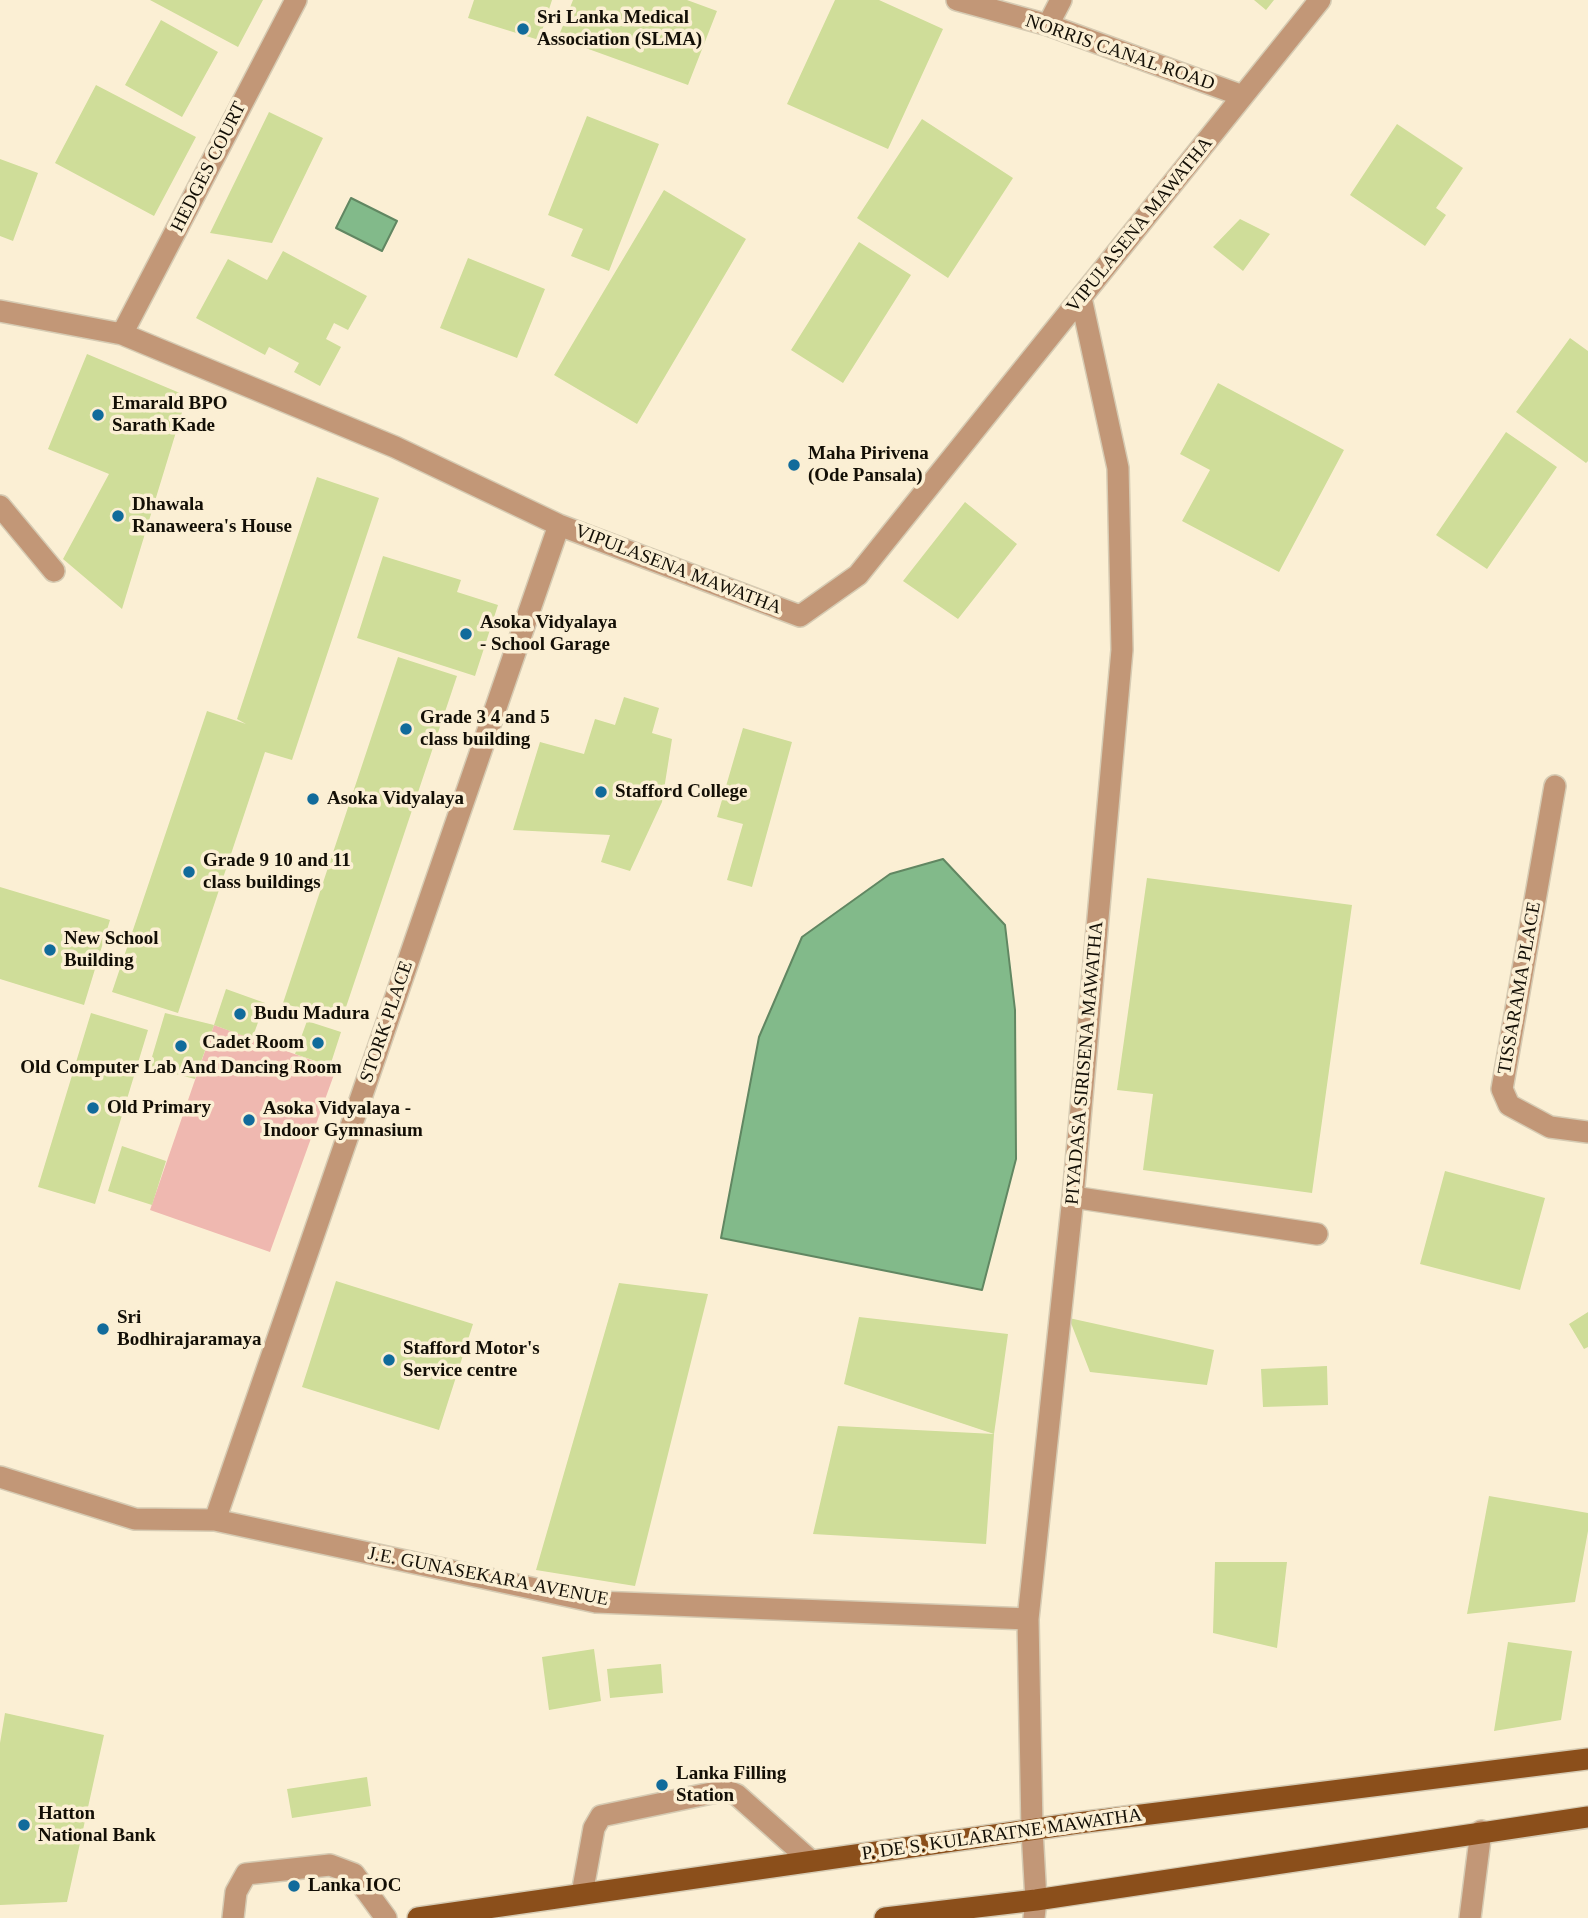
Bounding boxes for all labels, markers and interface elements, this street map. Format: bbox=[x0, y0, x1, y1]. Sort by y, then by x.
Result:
place label: Sri Lanka Medical Association (SLMA) bbox=[537, 7, 702, 51]
street label: NORRIS CANAL ROAD bbox=[1022, 10, 1218, 96]
marker: Sri Lanka Medical Association (SLMA) bbox=[515, 21, 531, 37]
street label: HEDGES COURT bbox=[166, 98, 252, 236]
street label: VIPULASENA MAWATHA bbox=[1062, 132, 1218, 318]
place label: Emarald BPO Sarath Kade bbox=[112, 393, 228, 437]
marker: Emarald BPO Sarath Kade bbox=[90, 407, 106, 423]
place label: Maha Pirivena (Ode Pansala) bbox=[808, 443, 929, 487]
marker: Maha Pirivena (Ode Pansala) bbox=[786, 457, 802, 473]
place label: Dhawala Ranaweera's House bbox=[132, 494, 292, 538]
marker: Dhawala Ranaweera's House bbox=[110, 508, 126, 524]
street label: VIPULASENA MAWATHA bbox=[571, 520, 785, 620]
place label: Asoka Vidyalaya - School Garage bbox=[480, 612, 617, 656]
marker: Asoka Vidyalaya - School Garage bbox=[458, 626, 474, 642]
place label: Grade 3 4 and 5 class building bbox=[420, 707, 550, 751]
marker: Grade 3 4 and 5 class building bbox=[398, 721, 414, 737]
place label: Stafford College bbox=[615, 781, 747, 803]
marker: Stafford College bbox=[593, 784, 609, 800]
place label: Asoka Vidyalaya bbox=[327, 788, 464, 810]
marker: Asoka Vidyalaya bbox=[305, 791, 321, 807]
place label: Grade 9 10 and 11 class buildings bbox=[203, 850, 351, 894]
marker: Grade 9 10 and 11 class buildings bbox=[181, 864, 197, 880]
street label: TISSARAMA PLACE bbox=[1494, 900, 1546, 1076]
street label: PIYADASA SIRISENA MAWATHA bbox=[1061, 920, 1109, 1206]
place label: New School Building bbox=[64, 928, 158, 972]
marker: New School Building bbox=[42, 942, 58, 958]
street label: STORK PLACE bbox=[356, 958, 418, 1086]
place label: Budu Madura bbox=[254, 1003, 370, 1025]
marker: Budu Madura bbox=[232, 1006, 248, 1022]
place label: Cadet Room bbox=[202, 1032, 304, 1054]
marker: Cadet Room bbox=[310, 1035, 326, 1051]
marker: Old Computer Lab And Dancing Room bbox=[173, 1038, 189, 1054]
place label: Old Computer Lab And Dancing Room bbox=[20, 1057, 342, 1079]
place label: Old Primary bbox=[107, 1097, 211, 1119]
place label: Asoka Vidyalaya - Indoor Gymnasium bbox=[263, 1098, 423, 1142]
marker: Old Primary bbox=[85, 1100, 101, 1116]
marker: Asoka Vidyalaya - Indoor Gymnasium bbox=[241, 1112, 257, 1128]
place label: Sri Bodhirajaramaya bbox=[117, 1307, 262, 1351]
marker: Sri Bodhirajaramaya bbox=[95, 1321, 111, 1337]
place label: Stafford Motor's Service centre bbox=[403, 1338, 540, 1382]
marker: Stafford Motor's Service centre bbox=[381, 1352, 397, 1368]
street label: J.E. GUNASEKARA AVENUE bbox=[366, 1542, 610, 1612]
place label: Lanka Filling Station bbox=[676, 1763, 786, 1807]
marker: Lanka Filling Station bbox=[654, 1777, 670, 1793]
place label: Hatton National Bank bbox=[38, 1803, 156, 1847]
street label: P. DE S. KULARATNE MAWATHA bbox=[861, 1804, 1143, 1866]
marker: Hatton National Bank bbox=[16, 1817, 32, 1833]
place label: Lanka IOC bbox=[308, 1875, 401, 1897]
marker: Lanka IOC bbox=[286, 1878, 302, 1894]

